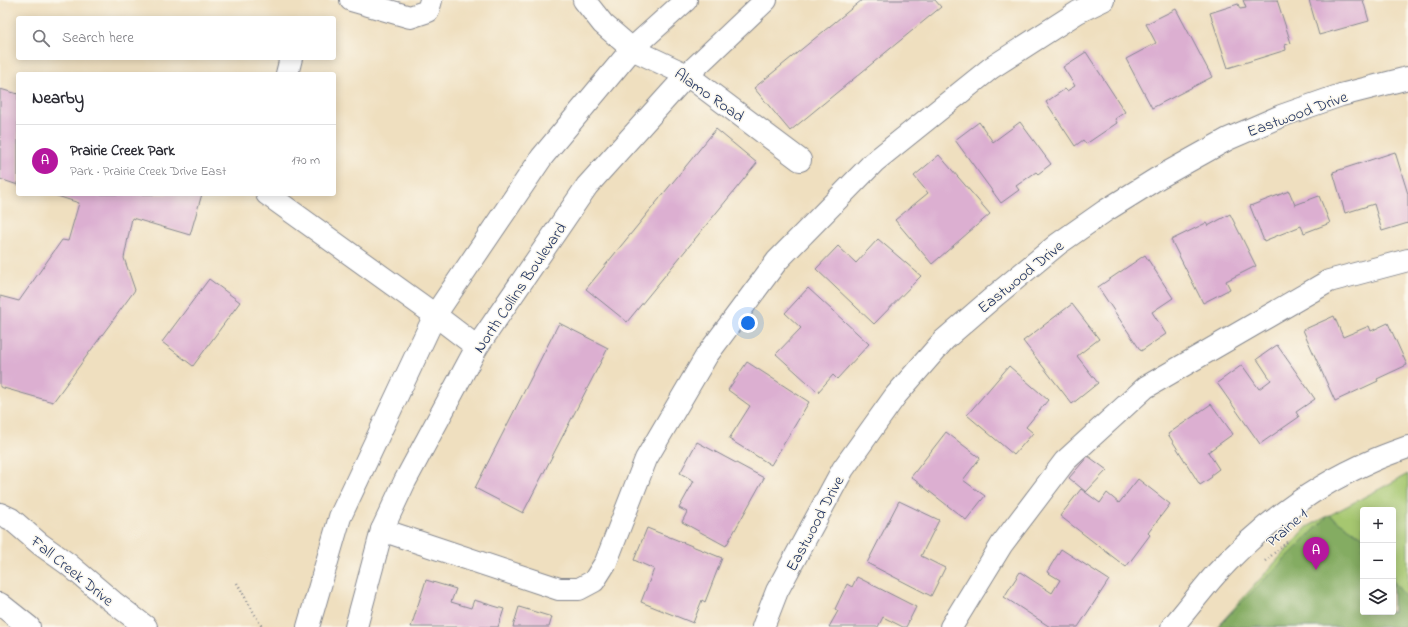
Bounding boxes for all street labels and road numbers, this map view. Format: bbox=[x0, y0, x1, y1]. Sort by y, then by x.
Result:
street label: Alamo Road bbox=[669, 63, 749, 129]
street label: Eastwood Drive bbox=[1244, 85, 1352, 144]
street label: North Collins Boulevard bbox=[468, 218, 573, 358]
street label: Eastwood Drive bbox=[973, 235, 1070, 320]
street label: Eastwood Drive bbox=[780, 471, 851, 576]
street label: Praine 1 bbox=[1261, 503, 1314, 554]
street label: Fall Creek Drive bbox=[24, 530, 119, 613]

